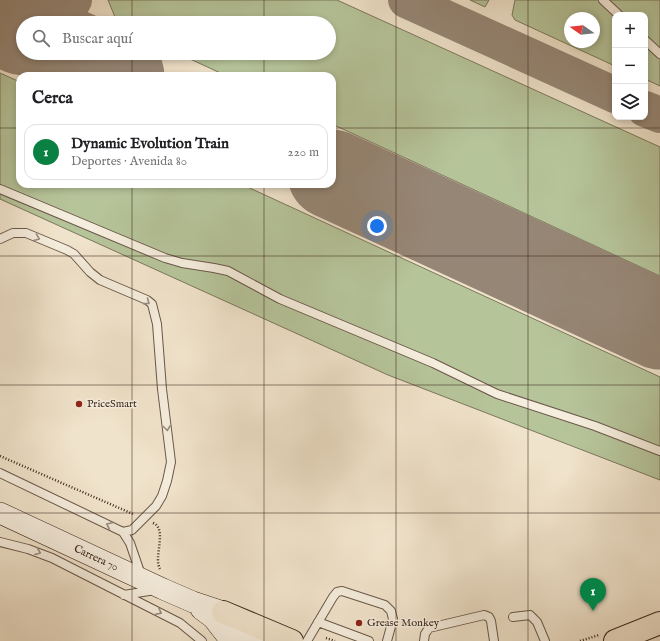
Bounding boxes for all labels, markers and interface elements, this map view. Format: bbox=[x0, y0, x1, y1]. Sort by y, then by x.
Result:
north arrow bbox=[564, 12, 600, 48]
map controls bbox=[612, 12, 648, 120]
button: + bbox=[612, 12, 648, 48]
search box bbox=[16, 16, 336, 60]
icon: search bbox=[30, 27, 52, 49]
text: Buscar aquí bbox=[62, 29, 132, 48]
button: − bbox=[612, 48, 648, 84]
button: layers bbox=[612, 84, 648, 120]
text: Cerca bbox=[32, 88, 73, 109]
text: Dynamic Evolution Train bbox=[71, 134, 229, 153]
text: 1 bbox=[44, 144, 48, 161]
text: 220 m bbox=[288, 144, 319, 161]
text: Deportes · Avenida 80 bbox=[71, 153, 187, 170]
your location bbox=[367, 216, 387, 236]
one-way arrow bbox=[33, 233, 40, 241]
one-way arrow bbox=[143, 297, 150, 304]
place label: PriceSmart bbox=[87, 397, 137, 411]
marker: PriceSmart bbox=[74, 399, 84, 409]
one-way arrow bbox=[162, 425, 171, 431]
one-way arrow bbox=[106, 522, 113, 530]
street label: Carrera 70 bbox=[72, 542, 120, 574]
one-way arrow bbox=[34, 547, 41, 555]
pin: 1 bbox=[580, 578, 606, 611]
one-way arrow bbox=[154, 607, 162, 615]
place label: Grease Monkey bbox=[367, 616, 440, 630]
marker: Grease Monkey bbox=[354, 618, 364, 628]

